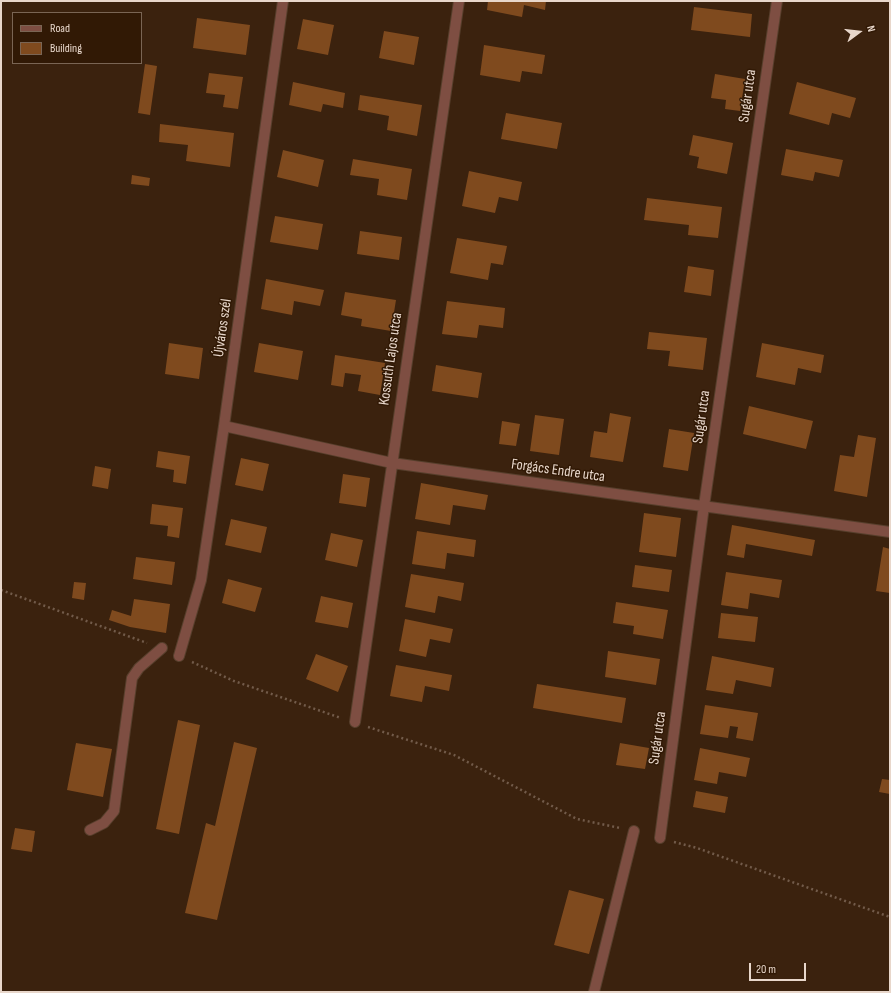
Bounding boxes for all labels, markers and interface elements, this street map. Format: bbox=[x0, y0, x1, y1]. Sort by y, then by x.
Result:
legend bbox=[12, 12, 142, 64]
north arrow bbox=[839, 12, 879, 52]
text: Road bbox=[50, 21, 70, 36]
text: N bbox=[864, 24, 878, 33]
text: Building bbox=[50, 41, 82, 56]
street label: Sugár utca bbox=[735, 68, 761, 124]
street label: Újváros szél bbox=[210, 298, 236, 358]
street label: Kossuth Lajos utca bbox=[376, 312, 406, 406]
street label: Sugár utca bbox=[689, 389, 715, 445]
street label: Forgács Endre utca bbox=[510, 456, 606, 486]
street label: Sugár utca bbox=[645, 710, 671, 766]
scale bar bbox=[751, 955, 808, 981]
text: 20 m bbox=[756, 962, 776, 977]

